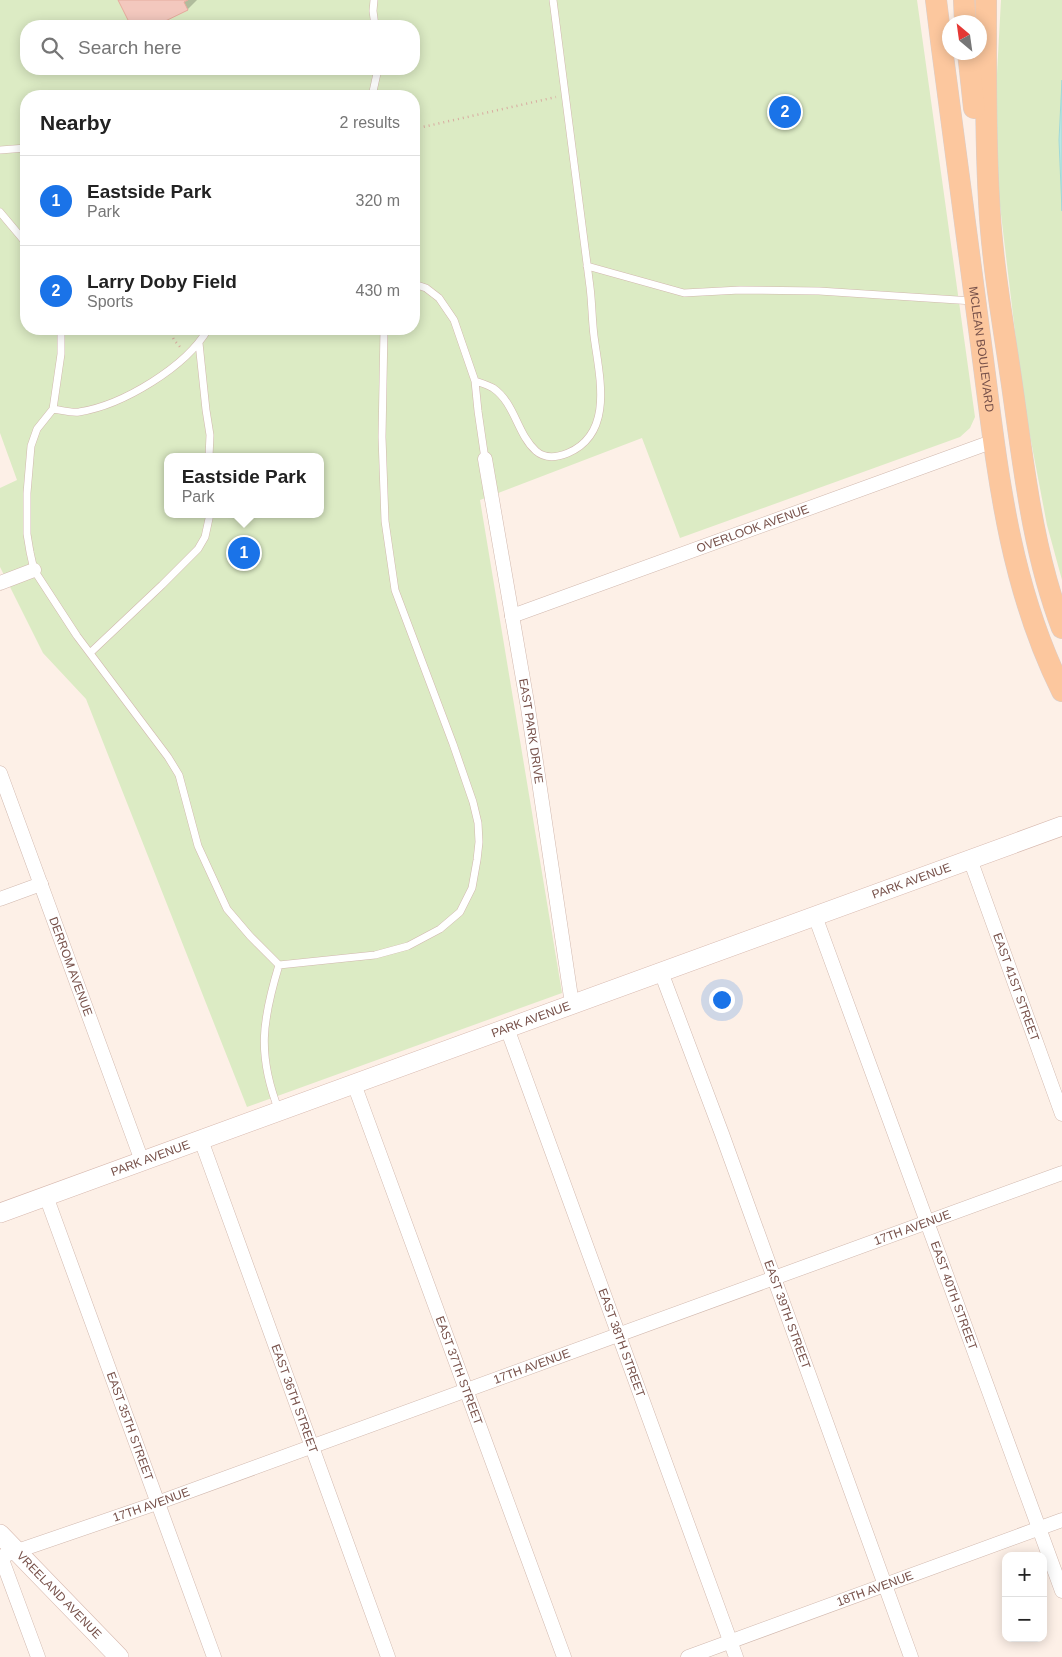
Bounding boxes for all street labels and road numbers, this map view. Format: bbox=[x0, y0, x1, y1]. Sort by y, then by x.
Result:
street label: MCLEAN BOULEVARD bbox=[966, 285, 997, 413]
street label: OVERLOOK AVENUE bbox=[694, 502, 811, 555]
street label: EAST PARK DRIVE bbox=[516, 677, 546, 785]
street label: PARK AVENUE bbox=[870, 860, 953, 902]
street label: DERROM AVENUE bbox=[46, 915, 95, 1018]
street label: EAST 41ST STREET bbox=[990, 931, 1042, 1043]
street label: PARK AVENUE bbox=[489, 999, 572, 1040]
street label: PARK AVENUE bbox=[109, 1137, 192, 1179]
street label: 17TH AVENUE bbox=[872, 1207, 953, 1248]
street label: EAST 40TH STREET bbox=[928, 1239, 980, 1352]
street label: EAST 39TH STREET bbox=[761, 1258, 814, 1371]
street label: EAST 38TH STREET bbox=[595, 1287, 648, 1400]
street label: EAST 37TH STREET bbox=[433, 1314, 485, 1427]
street label: EAST 36TH STREET bbox=[268, 1342, 321, 1456]
street label: 17TH AVENUE bbox=[492, 1346, 572, 1387]
street label: EAST 35TH STREET bbox=[104, 1370, 156, 1483]
street label: 17TH AVENUE bbox=[111, 1485, 192, 1525]
street label: VREELAND AVENUE bbox=[14, 1549, 104, 1642]
street label: 18TH AVENUE bbox=[835, 1568, 915, 1609]

